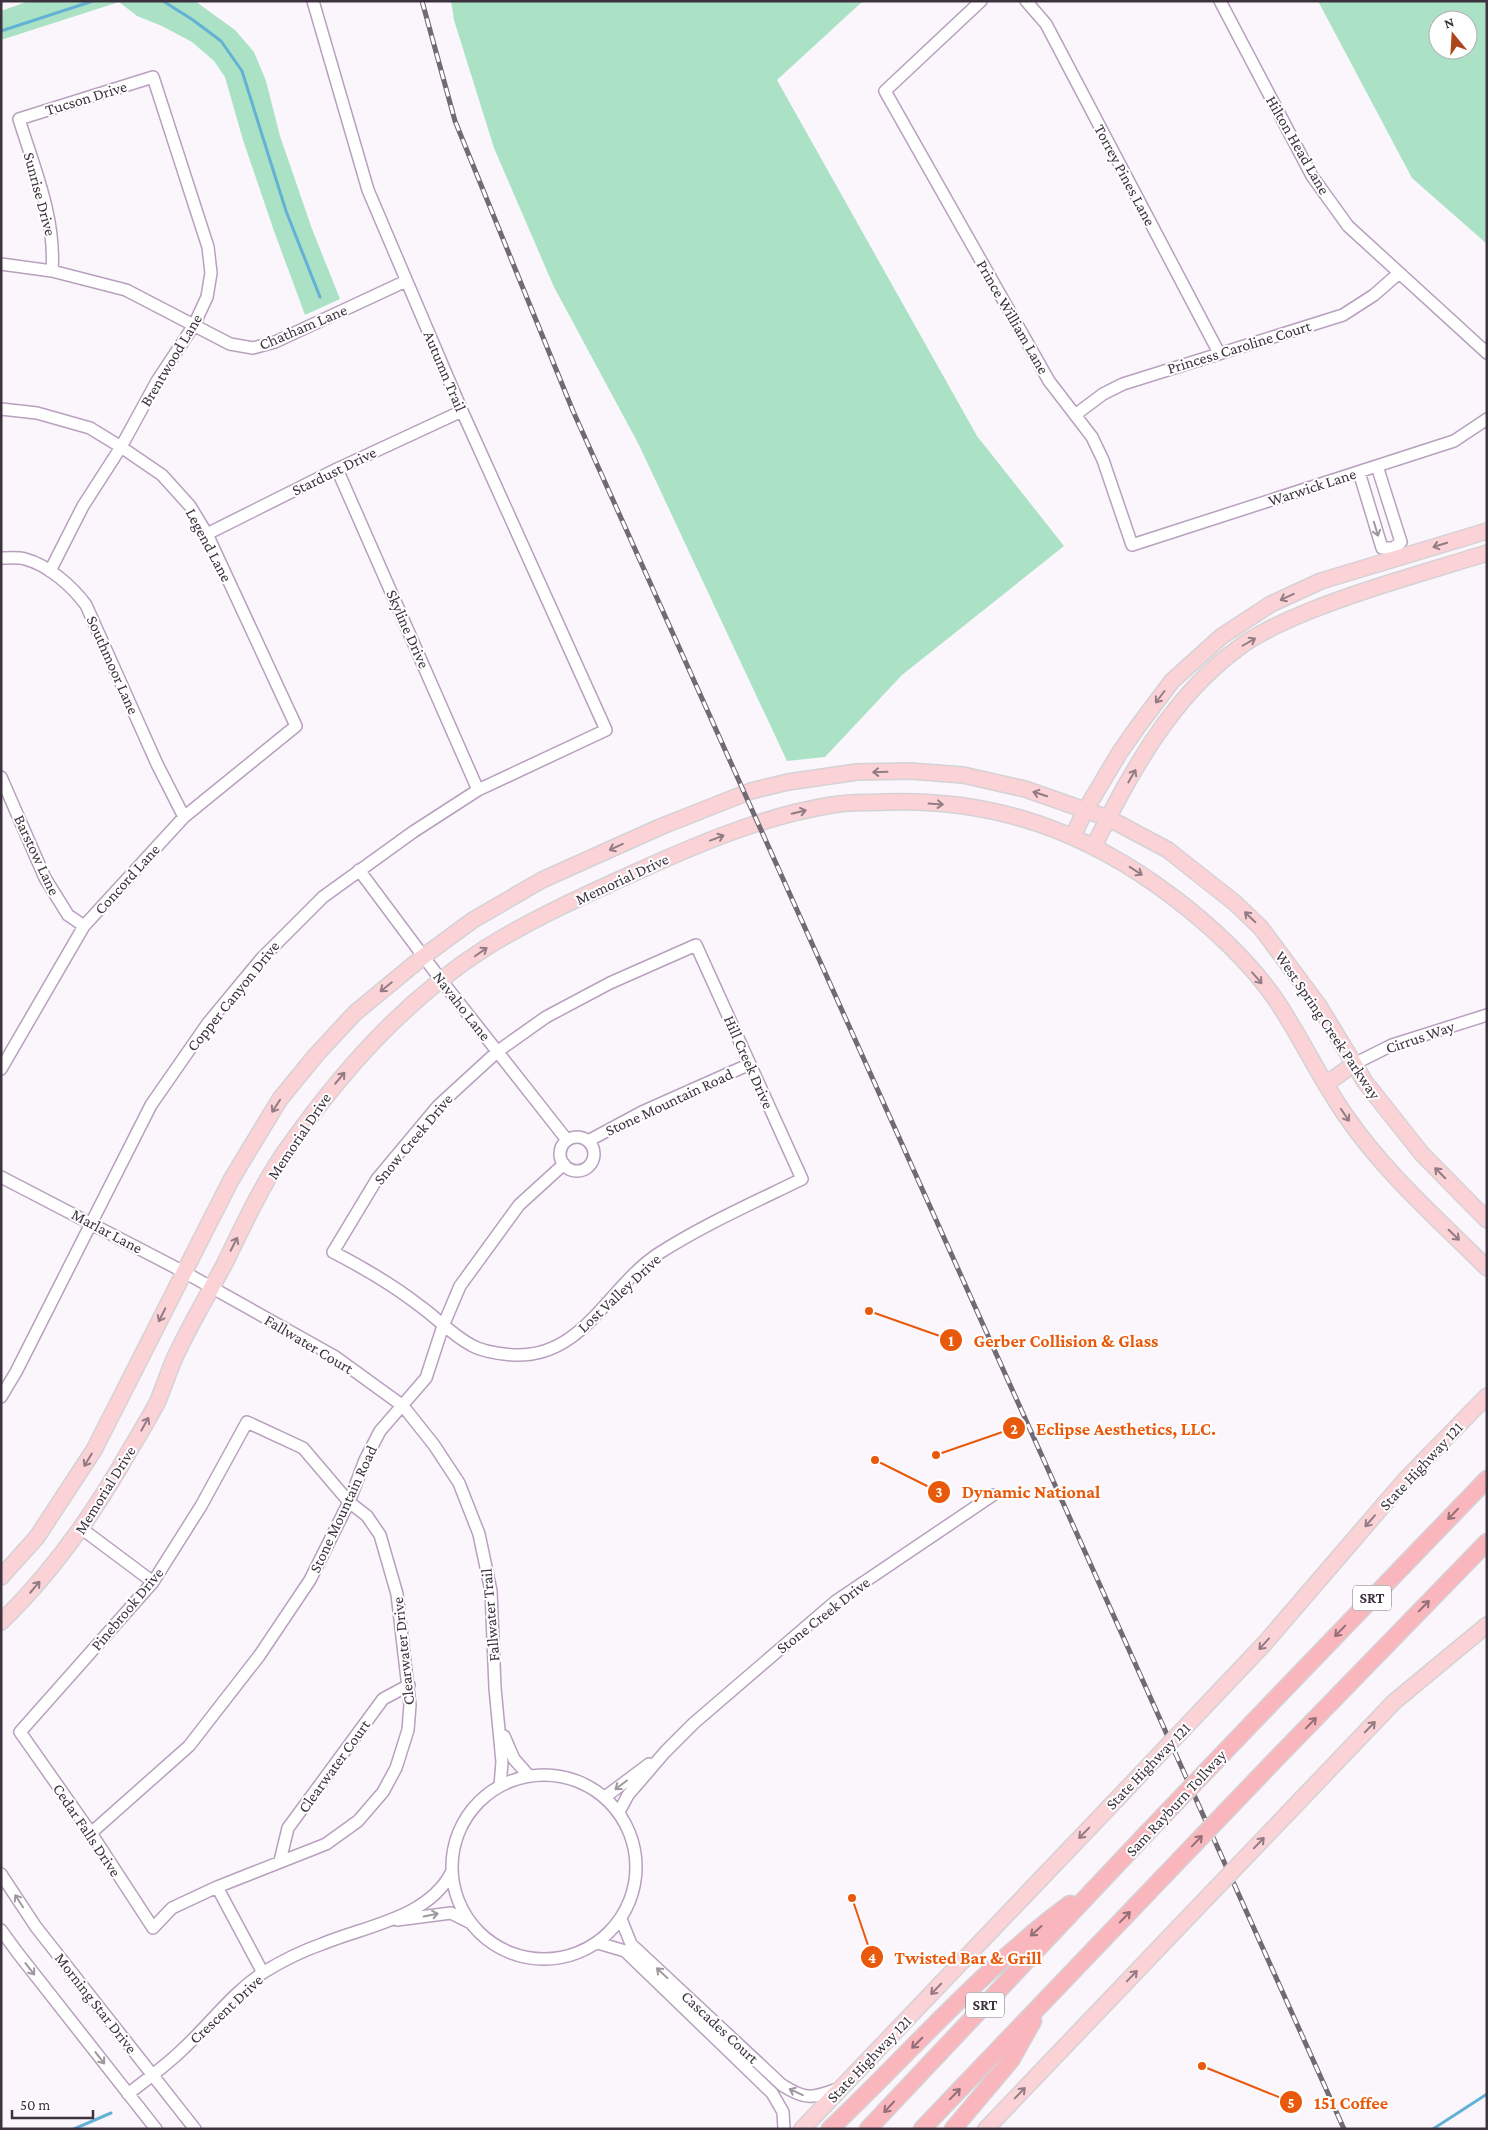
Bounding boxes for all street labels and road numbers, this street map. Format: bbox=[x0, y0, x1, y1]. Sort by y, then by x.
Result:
street label: Tucson Drive bbox=[43, 78, 129, 118]
street label: Hilton Head Lane bbox=[1263, 93, 1333, 197]
street label: Torrey Pines Lane bbox=[1090, 121, 1159, 229]
street label: Sunrise Drive bbox=[21, 150, 59, 238]
street label: Prince William Lane bbox=[973, 257, 1053, 377]
street label: Chatham Lane bbox=[257, 301, 349, 353]
street label: Brentwood Lane bbox=[137, 311, 205, 409]
street label: Princess Caroline Court bbox=[1165, 317, 1314, 377]
street label: Autumn Trail bbox=[420, 328, 470, 414]
street label: Stardust Drive bbox=[289, 443, 379, 499]
street label: Warwick Lane bbox=[1266, 465, 1358, 509]
street label: Legend Lane bbox=[182, 505, 235, 585]
street label: Skyline Drive bbox=[382, 587, 433, 671]
street label: Southmoor Lane bbox=[84, 613, 142, 717]
street label: Barstow Lane bbox=[11, 812, 63, 898]
street label: Concord Lane bbox=[91, 841, 163, 917]
street label: Memorial Drive bbox=[573, 850, 671, 908]
street label: Copper Canyon Drive bbox=[183, 938, 283, 1055]
street label: West Spring Creek Parkway bbox=[1271, 948, 1384, 1103]
street label: Navaho Lane bbox=[430, 968, 494, 1044]
street label: Hill Creek Drive bbox=[721, 1013, 777, 1111]
street label: Cirrus Way bbox=[1383, 1017, 1457, 1058]
street label: Stone Mountain Road bbox=[603, 1065, 736, 1139]
street label: Memorial Drive bbox=[264, 1090, 334, 1182]
street label: Snow Creek Drive bbox=[370, 1090, 456, 1188]
street label: Marlar Lane bbox=[69, 1205, 145, 1257]
street label: Lost Valley Drive bbox=[574, 1250, 665, 1336]
street label: Fallwater Court bbox=[262, 1311, 357, 1377]
street label: State Highway 121 bbox=[1376, 1419, 1467, 1514]
street label: Stone Mountain Road bbox=[306, 1442, 380, 1575]
street label: Memorial Drive bbox=[71, 1443, 139, 1537]
street label: Pinebrook Drive bbox=[88, 1564, 166, 1654]
street label: Fallwater Trail bbox=[477, 1568, 503, 1662]
street label: Stone Creek Drive bbox=[773, 1573, 873, 1657]
road number: SRT bbox=[1353, 1586, 1391, 1610]
street label: Clearwater Drive bbox=[389, 1596, 417, 1706]
street label: Clearwater Court bbox=[295, 1716, 374, 1816]
street label: State Highway 121 bbox=[1102, 1719, 1194, 1814]
street label: Sam Rayburn Tollway bbox=[1122, 1746, 1231, 1860]
street label: Cedar Falls Drive bbox=[50, 1780, 124, 1880]
street label: Morning Star Drive bbox=[51, 1949, 140, 2057]
street label: Crescent Drive bbox=[186, 1971, 266, 2047]
street label: Cascades Court bbox=[678, 1987, 762, 2067]
road number: SRT bbox=[966, 1992, 1004, 2018]
street label: State Highway 121 bbox=[823, 2012, 915, 2107]

